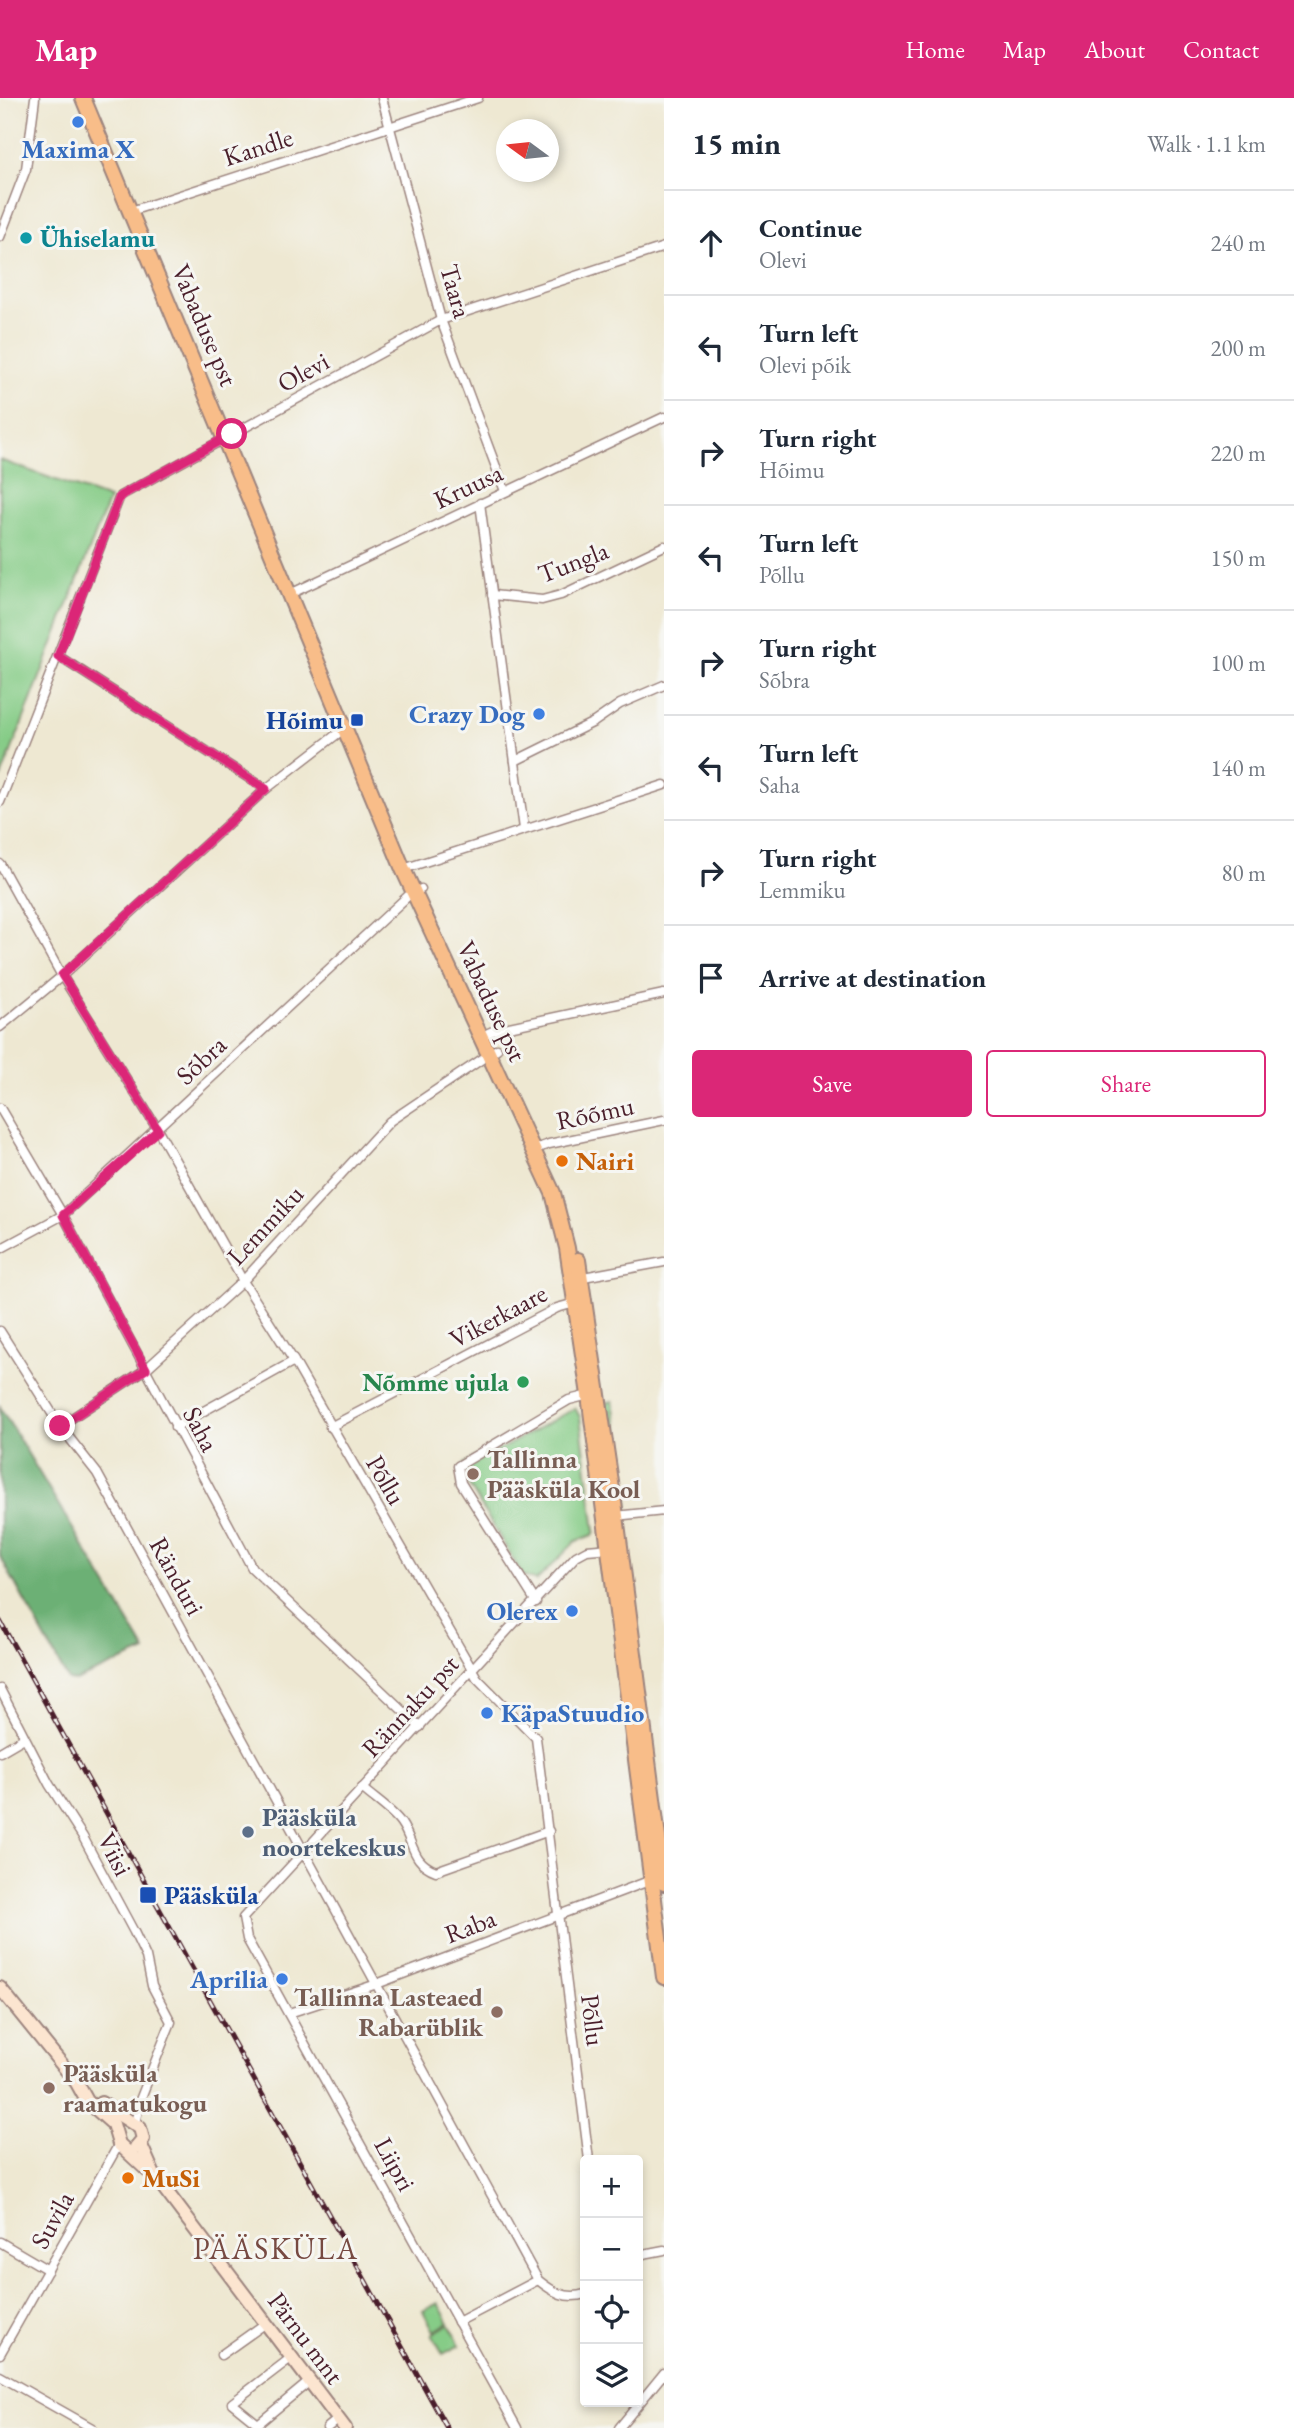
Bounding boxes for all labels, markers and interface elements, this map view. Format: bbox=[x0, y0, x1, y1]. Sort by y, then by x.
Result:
text: Map bbox=[35, 28, 97, 71]
text: Home bbox=[905, 34, 965, 65]
text: Map bbox=[1003, 34, 1046, 65]
text: About bbox=[1084, 34, 1145, 65]
text: Contact bbox=[1183, 34, 1259, 65]
marker: Maxima X bbox=[70, 114, 86, 130]
north arrow bbox=[496, 119, 559, 182]
street label: Kandle bbox=[219, 120, 297, 174]
text: 15 min bbox=[692, 124, 781, 163]
text: Walk · 1.1 km bbox=[1147, 129, 1266, 159]
place label: Maxima X bbox=[21, 132, 135, 166]
text: Continue bbox=[759, 211, 862, 245]
place label: Ühiselamu bbox=[40, 221, 156, 255]
icon: ahead bbox=[692, 224, 730, 262]
text: 240 m bbox=[1210, 228, 1266, 258]
marker: Ühiselamu bbox=[18, 230, 34, 246]
text: Olevi bbox=[759, 245, 807, 275]
street label: Vabaduse pst bbox=[164, 259, 246, 391]
street label: Taara bbox=[432, 260, 480, 322]
text: Turn left bbox=[759, 316, 858, 350]
icon: left bbox=[692, 329, 730, 367]
text: 200 m bbox=[1210, 333, 1266, 363]
street label: Olevi bbox=[271, 344, 335, 400]
text: Olevi põik bbox=[759, 350, 851, 380]
route start bbox=[216, 418, 247, 449]
text: Turn right bbox=[759, 421, 877, 455]
icon: right bbox=[692, 434, 730, 472]
text: 220 m bbox=[1210, 438, 1266, 468]
street label: Kruusa bbox=[428, 455, 509, 517]
text: Hõimu bbox=[759, 455, 825, 485]
text: Turn left bbox=[759, 526, 858, 560]
street label: Tungla bbox=[533, 533, 614, 591]
icon: left bbox=[692, 539, 730, 577]
text: 150 m bbox=[1210, 543, 1266, 573]
text: Põllu bbox=[759, 560, 805, 590]
text: Turn right bbox=[759, 631, 877, 665]
icon: right bbox=[692, 644, 730, 682]
text: 100 m bbox=[1210, 648, 1266, 678]
text: Sõbra bbox=[759, 665, 810, 695]
place label: Crazy Dog bbox=[409, 697, 526, 731]
place label: Hõimu bbox=[266, 703, 344, 737]
marker: Crazy Dog bbox=[531, 706, 547, 722]
marker: Hõimu bbox=[349, 712, 365, 728]
text: Turn left bbox=[759, 736, 858, 770]
icon: left bbox=[692, 749, 730, 787]
text: 140 m bbox=[1210, 753, 1266, 783]
text: Saha bbox=[759, 770, 800, 800]
text: Turn right bbox=[759, 841, 877, 875]
icon: right bbox=[692, 854, 730, 892]
text: 80 m bbox=[1221, 858, 1266, 888]
text: Lemmiku bbox=[759, 875, 846, 905]
street label: Vabaduse pst bbox=[449, 935, 535, 1067]
icon: arrive bbox=[692, 959, 730, 997]
text: Arrive at destination bbox=[759, 961, 986, 995]
street label: Sõbra bbox=[168, 1028, 234, 1092]
button: Save bbox=[692, 1050, 972, 1117]
button: Share bbox=[986, 1050, 1266, 1117]
street label: Rõõmu bbox=[553, 1088, 637, 1138]
place label: Nairi bbox=[576, 1144, 634, 1178]
marker: Nairi bbox=[554, 1153, 570, 1169]
street label: Lemmiku bbox=[219, 1177, 311, 1272]
street label: Vikerkaare bbox=[443, 1276, 553, 1356]
place label: Nõmme ujula bbox=[362, 1365, 510, 1399]
marker: Nõmme ujula bbox=[515, 1374, 531, 1390]
street label: Saha bbox=[175, 1401, 227, 1458]
route end bbox=[44, 1410, 75, 1441]
place label: Tallinna Pääsküla Kool bbox=[487, 1442, 640, 1506]
street label: Põllu bbox=[358, 1449, 414, 1511]
marker: Tallinna Pääsküla Kool bbox=[465, 1466, 481, 1482]
street label: Ränduri bbox=[142, 1531, 212, 1621]
place label: Olerex bbox=[486, 1594, 558, 1628]
marker: Olerex bbox=[564, 1603, 580, 1619]
street label: Rännaku pst bbox=[354, 1648, 466, 1764]
place label: KäpaStuudio bbox=[501, 1696, 644, 1730]
marker: KäpaStuudio bbox=[479, 1705, 495, 1721]
place label: Pääsküla noortekeskus bbox=[262, 1800, 406, 1864]
marker: Pääsküla noortekeskus bbox=[240, 1824, 256, 1840]
street label: Viisi bbox=[90, 1826, 140, 1882]
place label: Pääsküla bbox=[164, 1878, 259, 1912]
marker: Pääsküla bbox=[138, 1885, 158, 1905]
street label: Raba bbox=[440, 1901, 501, 1951]
place label: Aprilia bbox=[189, 1962, 269, 1996]
marker: Aprilia bbox=[274, 1971, 290, 1987]
place label: Tallinna Lasteaed Rabarüblik bbox=[294, 1980, 484, 2044]
street label: Põllu bbox=[573, 1992, 613, 2048]
marker: Tallinna Lasteaed Rabarüblik bbox=[489, 2004, 505, 2020]
place label: Pääsküla raamatukogu bbox=[63, 2056, 208, 2120]
marker: Pääsküla raamatukogu bbox=[41, 2080, 57, 2096]
street label: Liipri bbox=[366, 2131, 424, 2197]
map controls bbox=[580, 2155, 643, 2407]
button: + bbox=[580, 2155, 643, 2218]
place label: MuSi bbox=[142, 2161, 200, 2195]
marker: MuSi bbox=[120, 2170, 136, 2186]
street label: Suvila bbox=[23, 2185, 82, 2255]
button: − bbox=[580, 2218, 643, 2281]
district label: PÄÄSKÜLA bbox=[193, 2229, 359, 2268]
button: locate bbox=[580, 2281, 643, 2344]
street label: Pärnu mnt bbox=[260, 2285, 352, 2391]
button: layers bbox=[580, 2344, 643, 2407]

